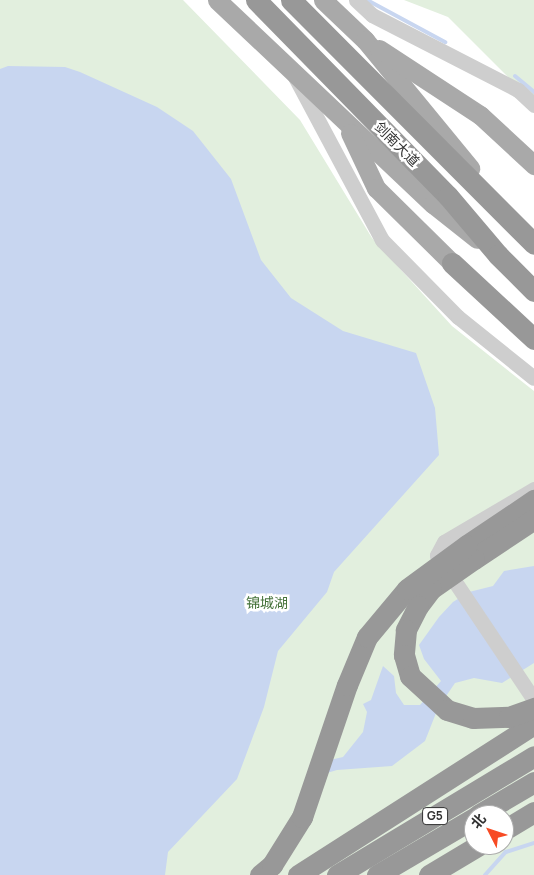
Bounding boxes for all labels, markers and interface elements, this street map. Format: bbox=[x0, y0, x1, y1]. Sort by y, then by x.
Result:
street label: 剑南大道 bbox=[371, 118, 423, 170]
park label: 锦城湖 bbox=[246, 595, 288, 611]
north arrow bbox=[464, 805, 514, 855]
road number: G5 bbox=[421, 806, 449, 826]
text: 北 bbox=[466, 809, 490, 832]

